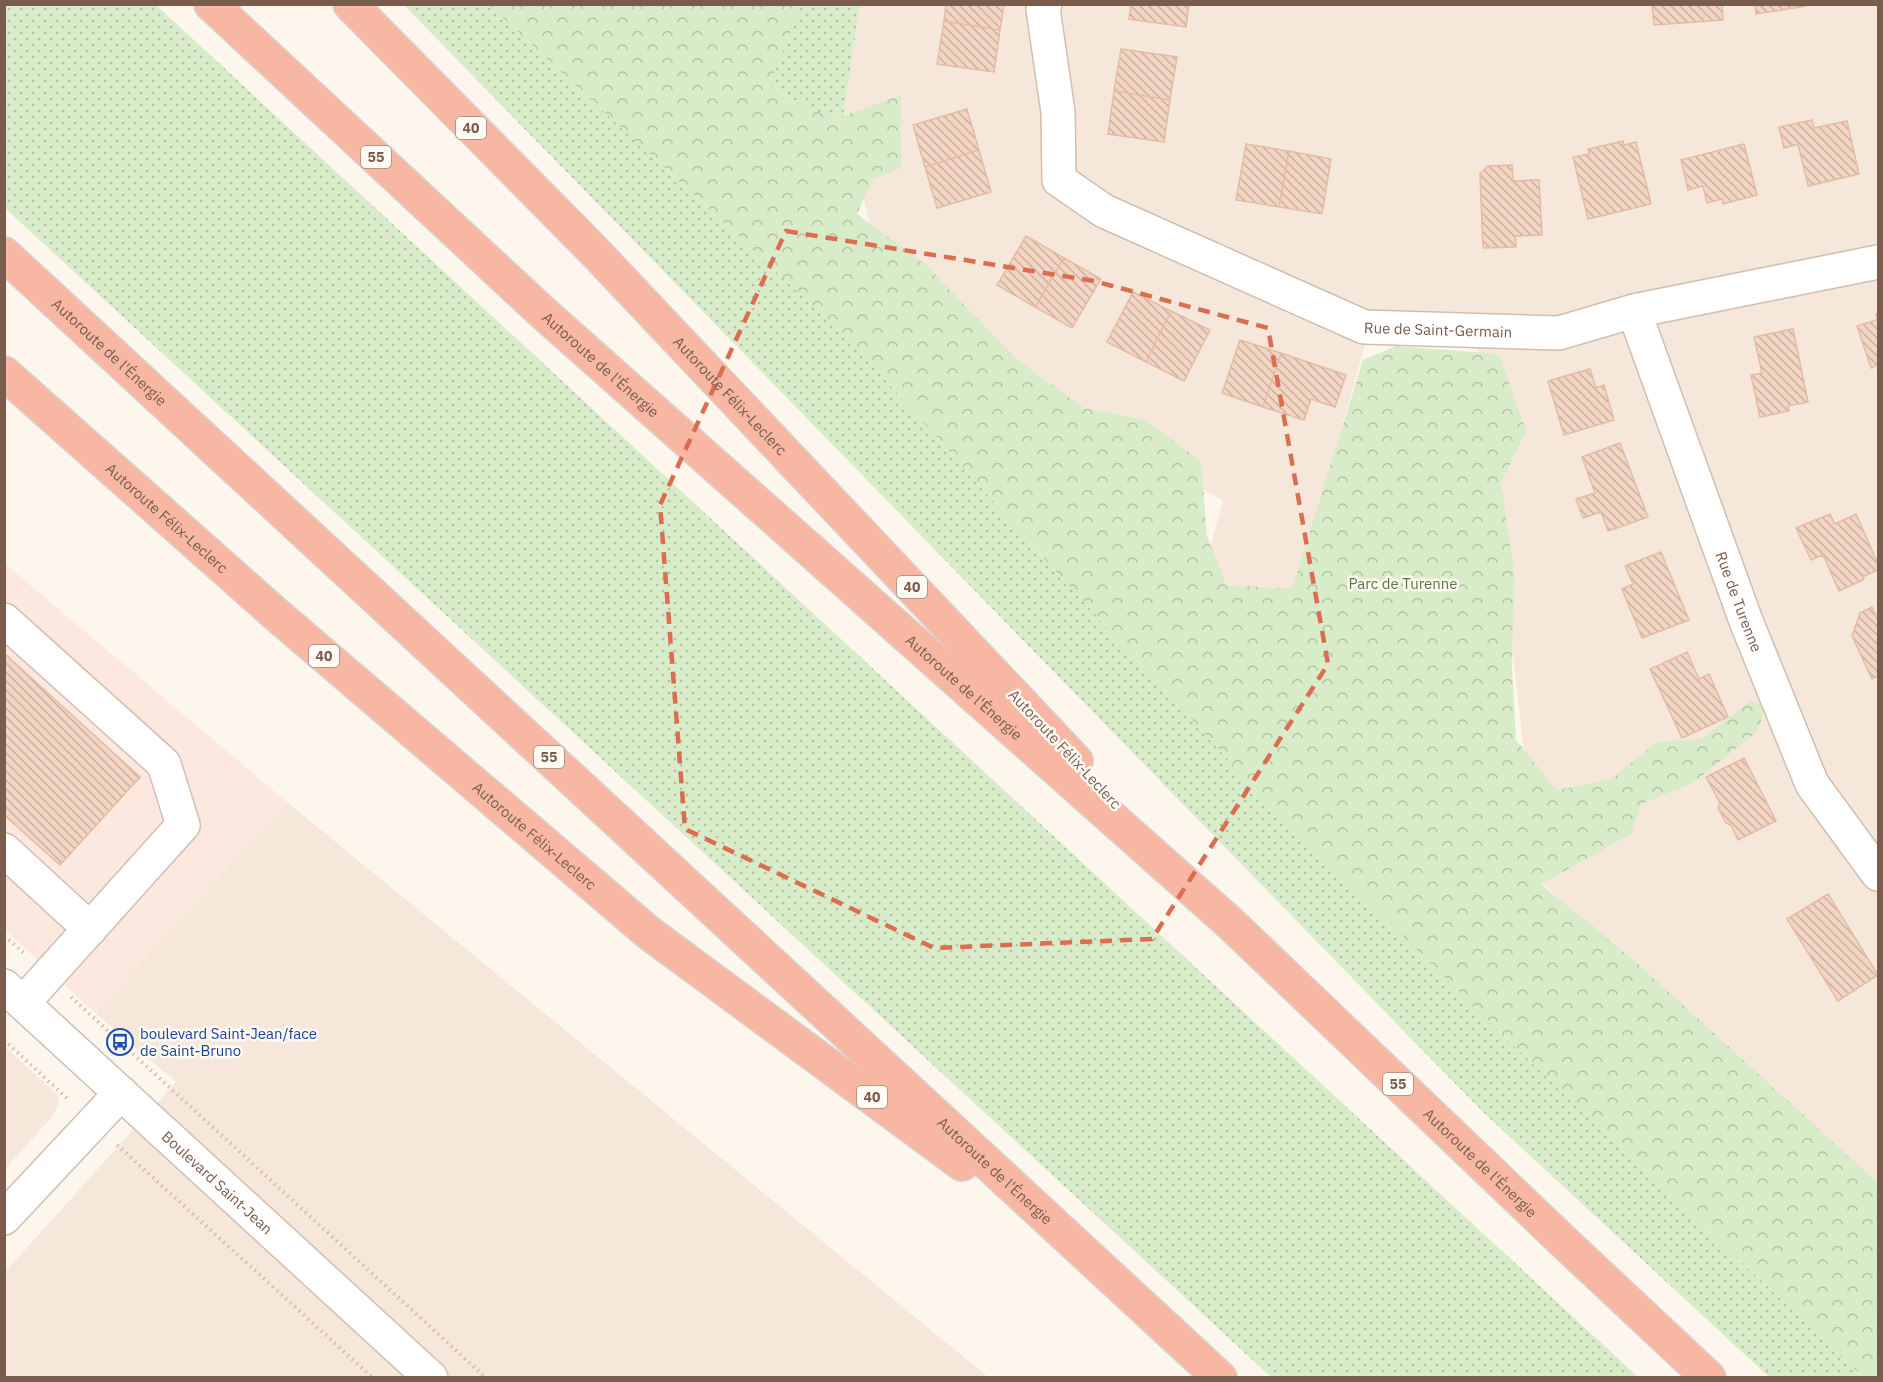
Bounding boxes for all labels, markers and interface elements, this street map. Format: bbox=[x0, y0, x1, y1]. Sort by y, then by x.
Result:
road number: 40 bbox=[456, 117, 486, 139]
road number: 55 bbox=[361, 146, 391, 168]
street label: Autoroute de l'Énergie bbox=[48, 294, 171, 410]
street label: Autoroute de l'Énergie bbox=[539, 307, 663, 421]
street label: Rue de Saint-Germain bbox=[1364, 318, 1513, 341]
street label: Autoroute Félix-Leclerc bbox=[670, 332, 792, 459]
street label: Autoroute Félix-Leclerc bbox=[102, 458, 232, 577]
street label: Rue de Turenne bbox=[1712, 549, 1767, 654]
park label: Parc de Turenne bbox=[1348, 574, 1458, 593]
road number: 40 bbox=[897, 576, 927, 598]
street label: Autoroute de l'Énergie bbox=[902, 630, 1027, 744]
road number: 40 bbox=[309, 645, 339, 667]
street label: Autoroute Félix-Leclerc bbox=[1005, 685, 1126, 813]
road number: 55 bbox=[534, 746, 564, 768]
street label: Autoroute Félix-Leclerc bbox=[469, 777, 601, 894]
place label: boulevard Saint-Jean/face de Saint-Bruno bbox=[140, 1024, 317, 1060]
bus stop icon: boulevard Saint-Jean/face de Saint-Bruno bbox=[105, 1027, 135, 1057]
road number: 55 bbox=[1383, 1073, 1413, 1095]
road number: 40 bbox=[857, 1086, 887, 1108]
street label: Autoroute de l'Énergie bbox=[1420, 1104, 1542, 1221]
street label: Autoroute de l'Énergie bbox=[934, 1112, 1057, 1228]
street label: Boulevard Saint-Jean bbox=[158, 1126, 277, 1238]

